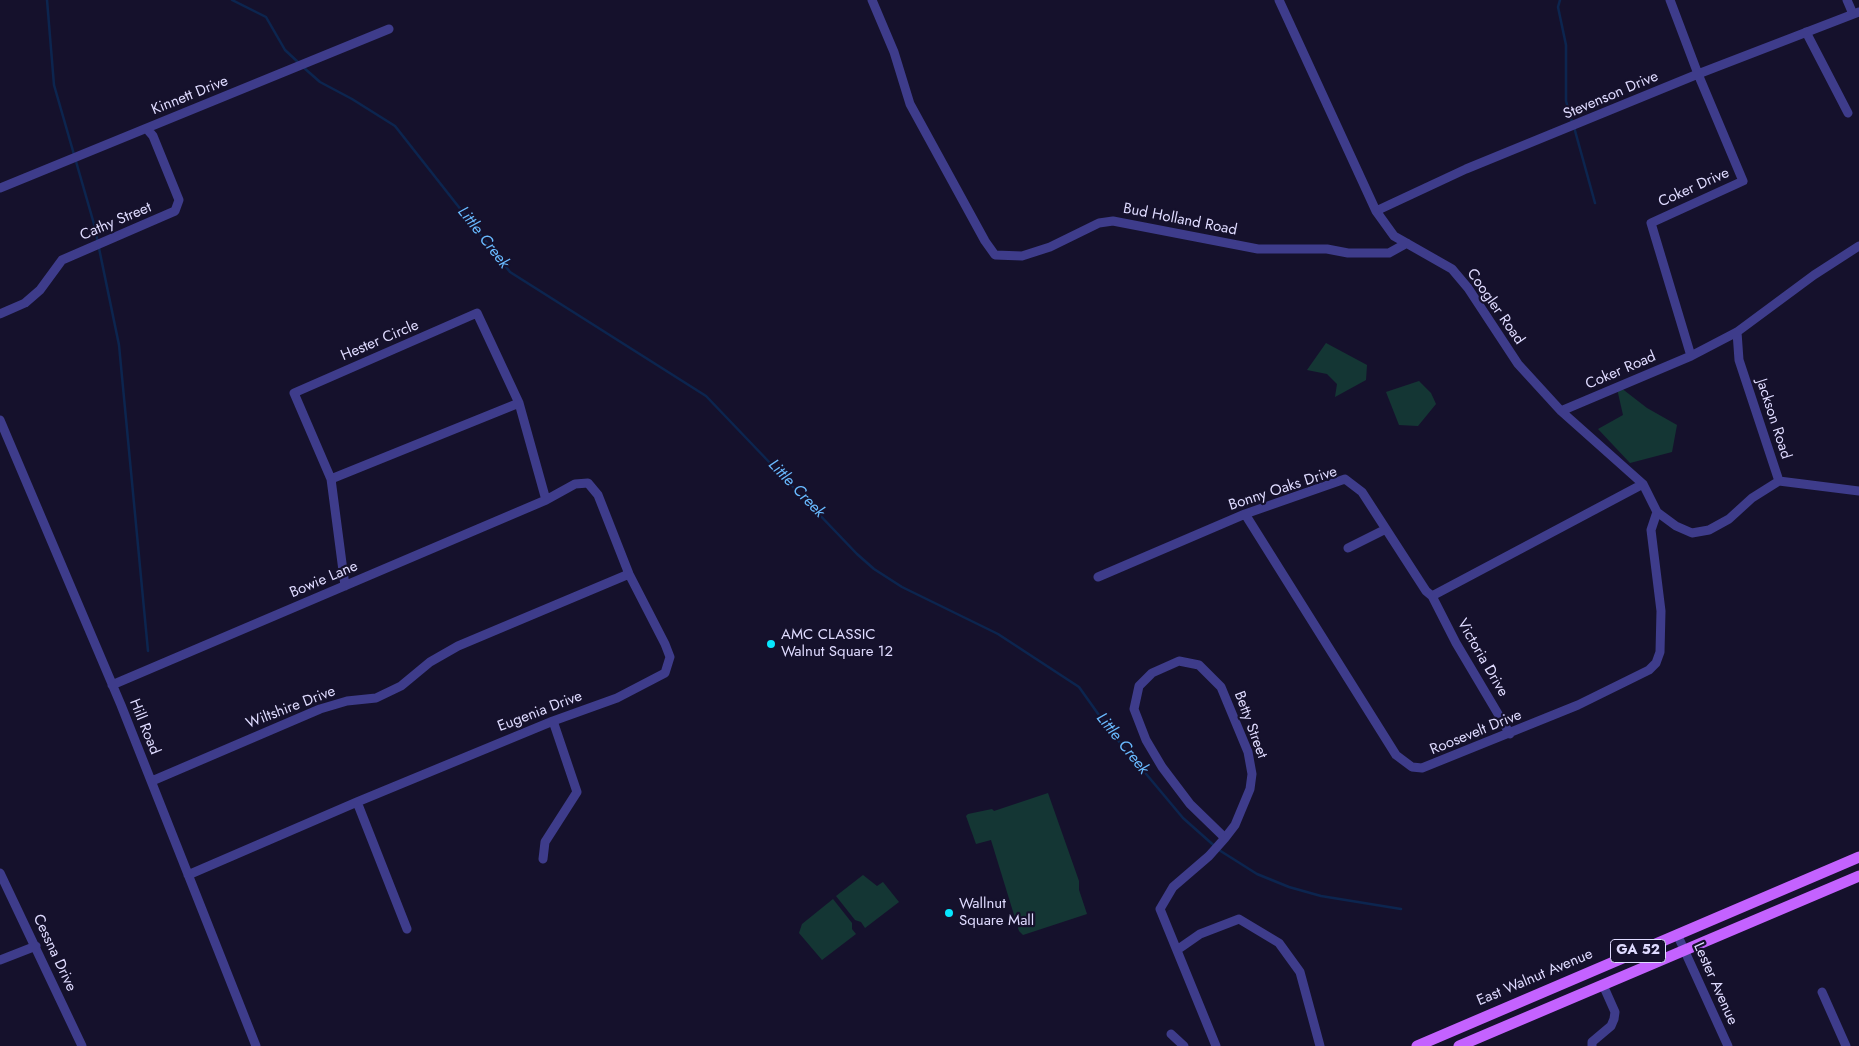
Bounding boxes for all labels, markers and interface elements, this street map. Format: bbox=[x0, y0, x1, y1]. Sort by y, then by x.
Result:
street label: Stevenson Drive bbox=[1561, 68, 1661, 124]
street label: Kinnett Drive bbox=[149, 73, 231, 119]
street label: Coker Drive bbox=[1656, 164, 1732, 212]
street label: Cathy Street bbox=[78, 199, 154, 245]
street label: Bud Holland Road bbox=[1122, 200, 1238, 240]
water label: Little Creek bbox=[453, 203, 513, 273]
street label: Coogler Road bbox=[1462, 266, 1528, 348]
street label: Hester Circle bbox=[338, 317, 422, 365]
street label: Coker Road bbox=[1583, 348, 1659, 394]
street label: Jackson Road bbox=[1752, 376, 1794, 462]
water label: Little Creek bbox=[764, 456, 828, 522]
street label: Bonny Oaks Drive bbox=[1227, 463, 1339, 515]
street label: Bowie Lane bbox=[287, 558, 361, 602]
street label: Victoria Drive bbox=[1452, 616, 1512, 700]
place label: AMC CLASSIC Walnut Square 12 bbox=[781, 626, 893, 661]
marker: AMC CLASSIC Walnut Square 12 bbox=[765, 638, 777, 650]
street label: Wiltshire Drive bbox=[244, 683, 338, 733]
street label: Eugenia Drive bbox=[495, 688, 585, 736]
street label: Betty Street bbox=[1230, 689, 1270, 761]
street label: Hill Road bbox=[125, 697, 163, 757]
street label: Roosevelt Drive bbox=[1428, 706, 1524, 760]
water label: Little Creek bbox=[1091, 709, 1153, 779]
place label: Wallnut Square Mall bbox=[959, 895, 1034, 930]
marker: Wallnut Square Mall bbox=[943, 907, 955, 919]
street label: Cessna Drive bbox=[28, 912, 80, 994]
road number: GA 52 bbox=[1610, 939, 1666, 962]
street label: Lester Avenue bbox=[1689, 940, 1741, 1028]
street label: East Walnut Avenue bbox=[1474, 945, 1596, 1011]

